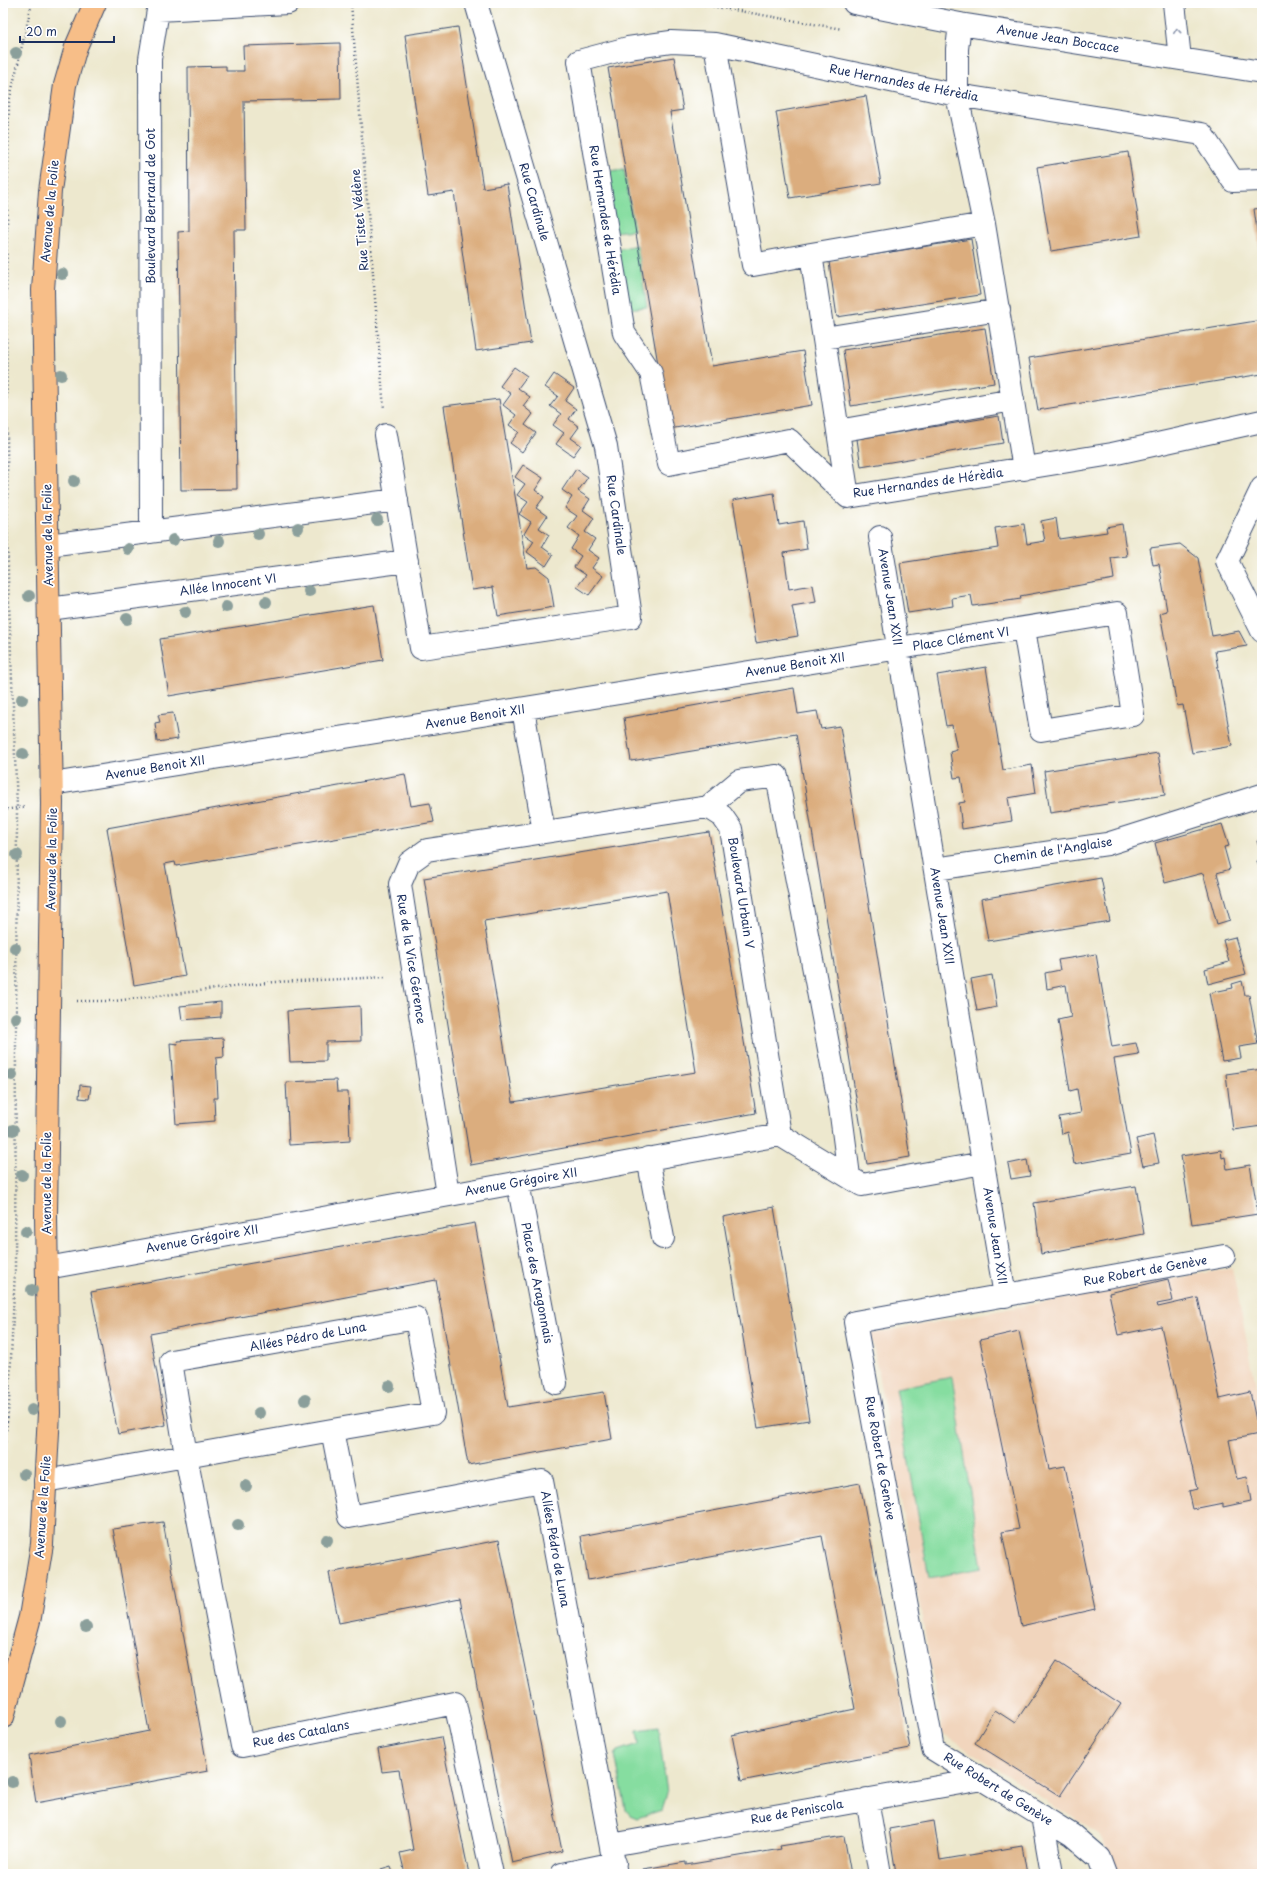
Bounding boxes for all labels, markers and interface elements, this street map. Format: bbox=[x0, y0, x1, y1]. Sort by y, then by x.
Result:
scale bar bbox=[20, 18, 114, 44]
street label: Avenue Jean Boccace bbox=[996, 19, 1121, 57]
text: 20 m bbox=[26, 22, 57, 40]
one-way arrow bbox=[1173, 28, 1182, 34]
street label: Rue Hernandes de Hérèdia bbox=[828, 59, 981, 105]
street label: Boulevard Bertrand de Got bbox=[141, 128, 159, 284]
street label: Rue Hernandes de Hérèdia bbox=[585, 144, 627, 297]
street label: Avenue de la Folie bbox=[36, 159, 62, 263]
street label: Rue Cardinale bbox=[515, 160, 555, 243]
street label: Rue Tistet Védène bbox=[346, 168, 372, 272]
street label: Rue Hernandes de Hérèdia bbox=[852, 462, 1005, 501]
street label: Rue Cardinale bbox=[602, 473, 632, 556]
street label: Avenue de la Folie bbox=[37, 483, 57, 587]
street label: Avenue Jean XXII bbox=[874, 547, 908, 647]
street label: Allée Innocent VI bbox=[178, 568, 277, 600]
street label: Place Clément VI bbox=[911, 621, 1011, 655]
street label: Avenue Benoit XII bbox=[743, 647, 846, 681]
street label: Avenue Benoit XII bbox=[423, 699, 526, 733]
street label: Avenue Benoit XII bbox=[103, 750, 206, 784]
street label: Avenue de la Folie bbox=[41, 807, 61, 910]
street label: Chemin de l'Anglaise bbox=[992, 832, 1114, 868]
street label: Boulevard Urbain V bbox=[724, 836, 760, 950]
street label: Avenue Jean XXII bbox=[926, 866, 960, 966]
street label: Rue de la Vice Gérence bbox=[393, 893, 431, 1025]
street label: Avenue de la Folie bbox=[37, 1131, 55, 1234]
street label: Avenue Grégoire XII bbox=[463, 1162, 579, 1200]
street label: Avenue Jean XXII bbox=[979, 1186, 1013, 1286]
street label: Avenue Grégoire XII bbox=[144, 1219, 260, 1257]
street label: Place des Aragonnais bbox=[517, 1221, 559, 1345]
street label: Rue Robert de Genève bbox=[1082, 1250, 1208, 1290]
street label: Allées Pédro de Luna bbox=[248, 1317, 368, 1355]
street label: Rue Robert de Genève bbox=[861, 1395, 901, 1521]
street label: Avenue de la Folie bbox=[29, 1455, 55, 1559]
street label: Allées Pédro de Luna bbox=[537, 1489, 575, 1609]
street label: Rue des Catalans bbox=[251, 1715, 351, 1751]
street label: Rue Robert de Genève bbox=[941, 1747, 1056, 1829]
street label: Rue de Peniscola bbox=[749, 1794, 845, 1828]

